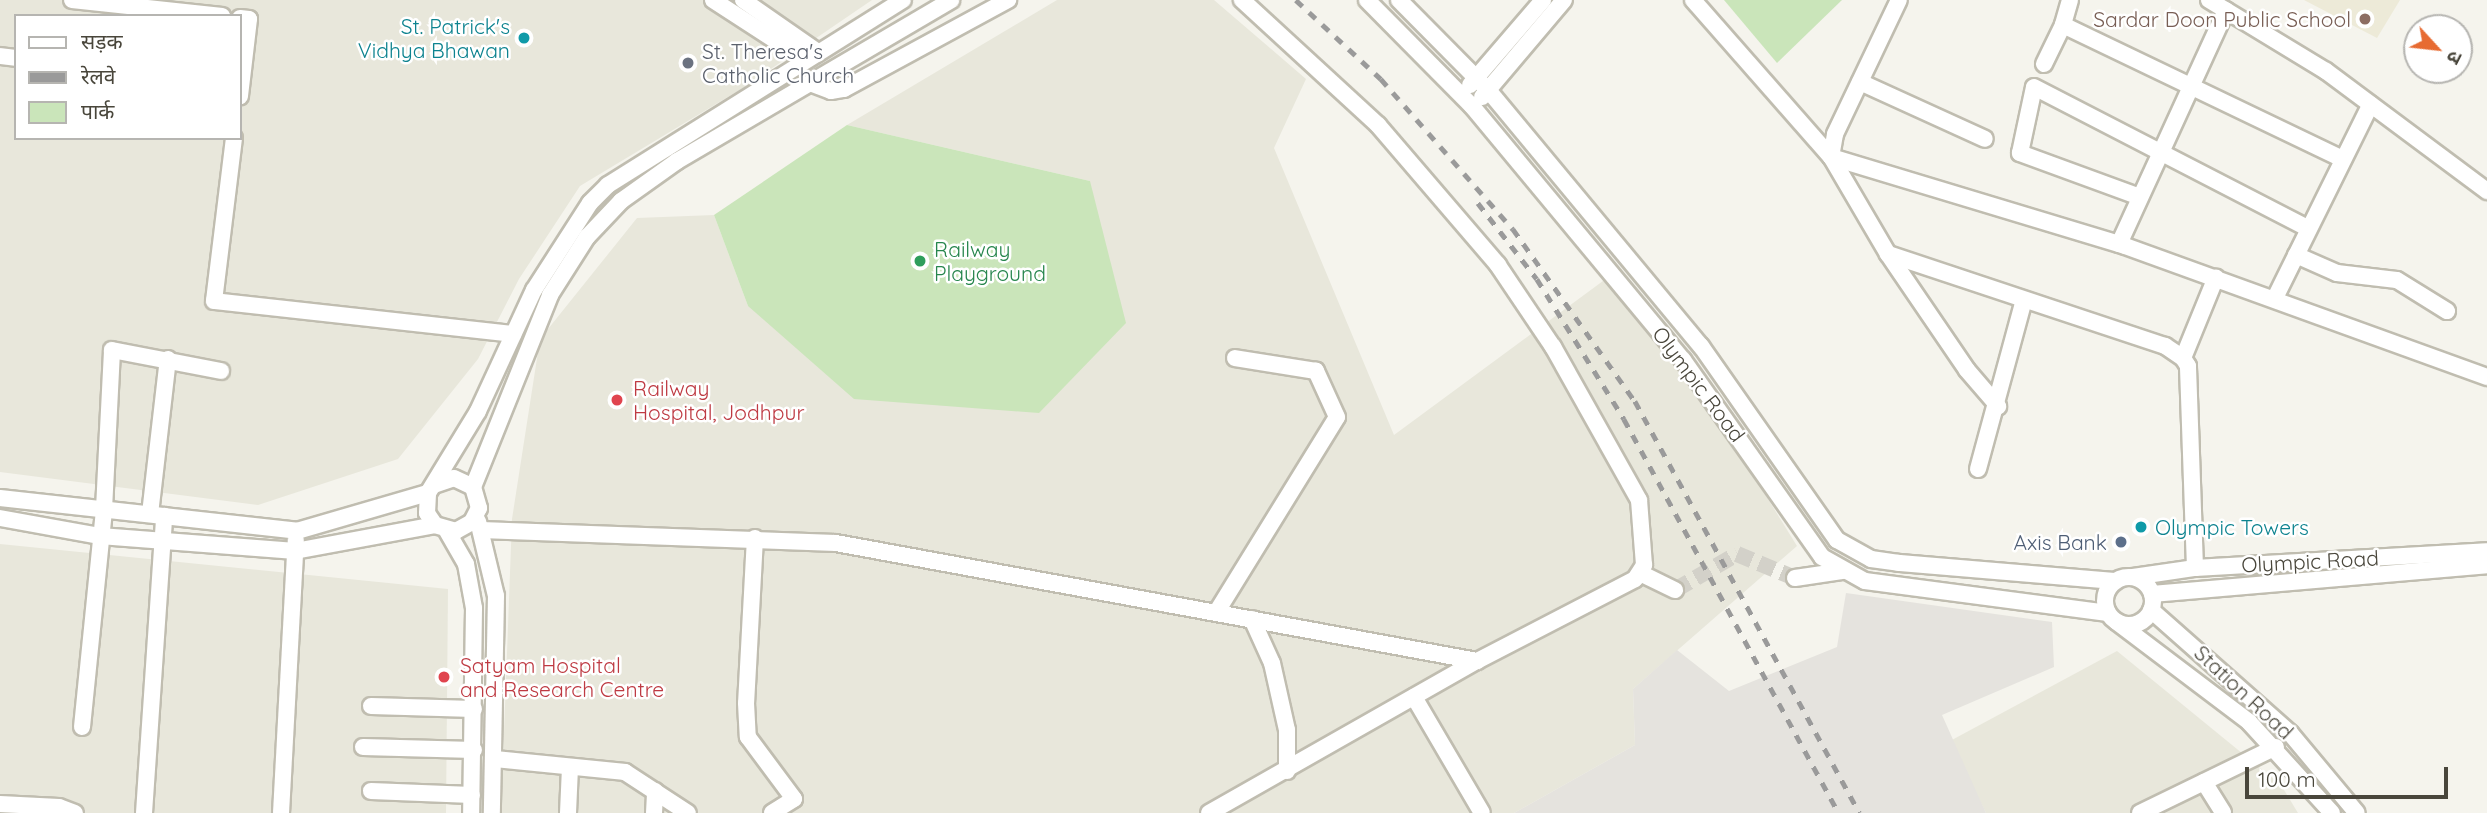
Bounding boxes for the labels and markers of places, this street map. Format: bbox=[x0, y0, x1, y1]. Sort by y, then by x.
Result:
place label: Sardar Doon Public School bbox=[2093, 6, 2351, 32]
marker: Sardar Doon Public School bbox=[2357, 11, 2373, 27]
place label: St. Patrick's Vidhya Bhawan bbox=[358, 13, 510, 63]
marker: St. Patrick's Vidhya Bhawan bbox=[516, 30, 532, 46]
place label: St. Theresa's Catholic Church bbox=[702, 38, 854, 88]
marker: St. Theresa's Catholic Church bbox=[680, 55, 696, 71]
place label: Railway Playground bbox=[934, 236, 1046, 286]
marker: Railway Playground bbox=[912, 253, 928, 269]
place label: Railway Hospital, Jodhpur bbox=[633, 375, 804, 425]
marker: Railway Hospital, Jodhpur bbox=[607, 390, 627, 410]
place label: Olympic Towers bbox=[2155, 514, 2309, 540]
marker: Olympic Towers bbox=[2133, 519, 2149, 535]
place label: Axis Bank bbox=[2013, 529, 2107, 555]
marker: Axis Bank bbox=[2113, 534, 2129, 550]
place label: Satyam Hospital and Research Centre bbox=[460, 652, 664, 702]
marker: Satyam Hospital and Research Centre bbox=[434, 667, 454, 687]

